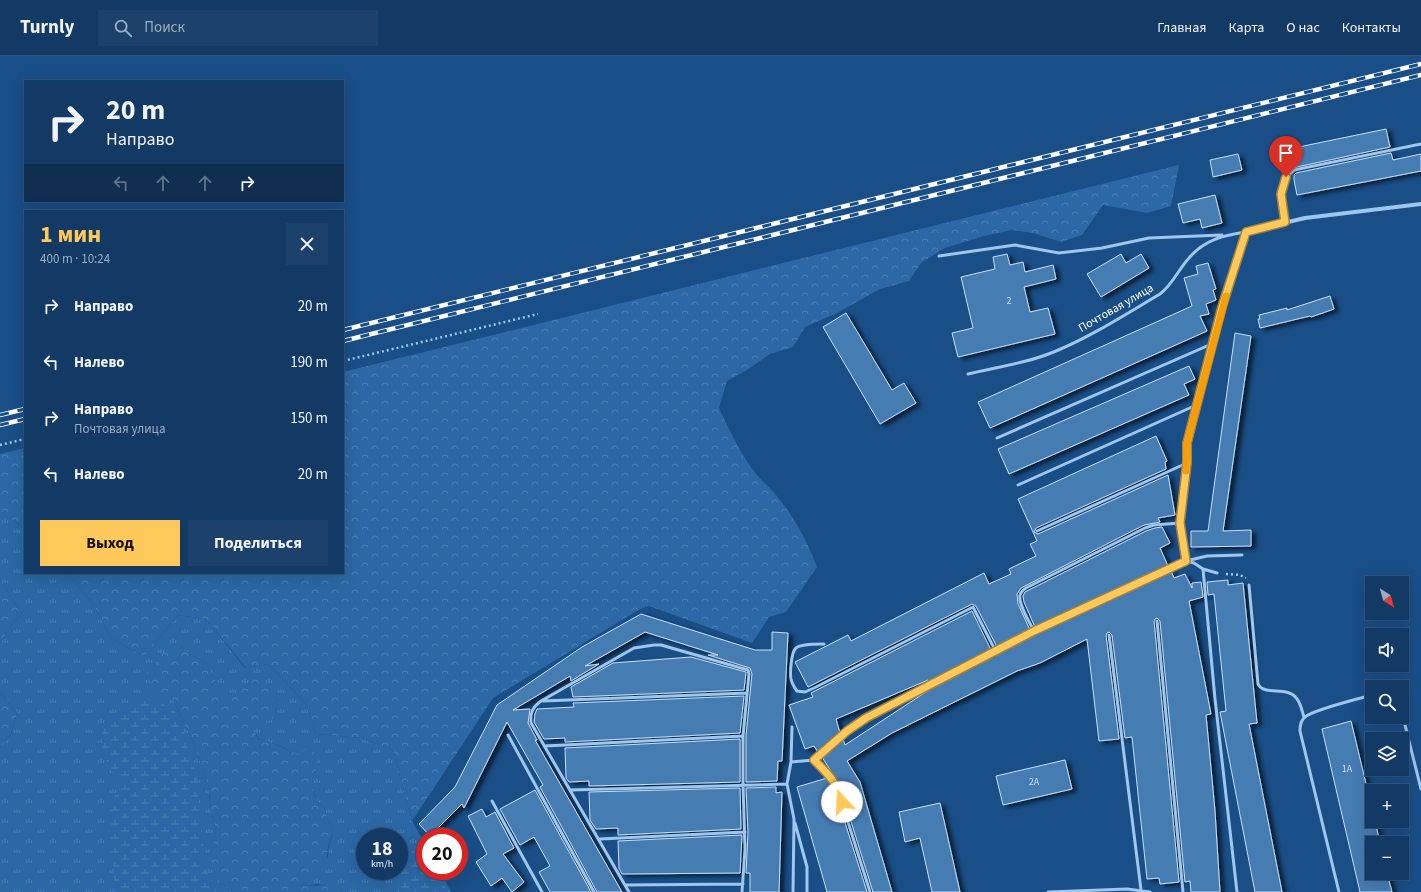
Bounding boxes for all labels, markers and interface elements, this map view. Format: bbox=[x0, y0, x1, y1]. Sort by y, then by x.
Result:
search box bbox=[98, 10, 378, 46]
text: Turnly bbox=[20, 14, 74, 41]
icon: search bbox=[112, 17, 134, 39]
text: Поиск bbox=[144, 17, 185, 38]
text: Главная bbox=[1157, 18, 1206, 38]
text: Карта bbox=[1228, 18, 1264, 38]
text: О нас bbox=[1286, 18, 1320, 38]
text: Контакты bbox=[1342, 18, 1401, 38]
text: 20 m bbox=[106, 90, 165, 130]
icon: right bbox=[40, 96, 92, 148]
text: Направо bbox=[106, 127, 174, 152]
pin bbox=[1269, 136, 1303, 177]
icon: arrive bbox=[1275, 142, 1297, 164]
icon: left bbox=[110, 172, 132, 194]
icon: ahead bbox=[152, 172, 174, 194]
icon: ahead bbox=[194, 172, 216, 194]
icon: right bbox=[236, 172, 258, 194]
text: 1 мин bbox=[40, 217, 101, 252]
button: close bbox=[286, 223, 328, 265]
text: 400 m · 10:24 bbox=[40, 250, 110, 268]
street label: Почтовая улица bbox=[1075, 280, 1157, 336]
house number: 2 bbox=[1007, 294, 1012, 308]
icon: right bbox=[40, 295, 62, 317]
text: Направо bbox=[74, 296, 133, 317]
text: 20 m bbox=[298, 296, 328, 317]
icon: left bbox=[40, 351, 62, 373]
text: Налево bbox=[74, 352, 125, 373]
text: 190 m bbox=[290, 352, 328, 373]
text: Направо bbox=[74, 399, 133, 420]
icon: right bbox=[40, 407, 62, 429]
text: 150 m bbox=[290, 408, 328, 429]
text: Почтовая улица bbox=[74, 420, 165, 438]
icon: left bbox=[40, 463, 62, 485]
text: Налево bbox=[74, 464, 125, 485]
text: 20 m bbox=[298, 464, 328, 485]
button: Выход bbox=[40, 520, 180, 566]
button: Поделиться bbox=[188, 520, 328, 566]
north arrow bbox=[1365, 576, 1409, 620]
map controls bbox=[1365, 576, 1409, 880]
button: sound bbox=[1365, 628, 1409, 672]
button: search bbox=[1365, 680, 1409, 724]
button: layers bbox=[1365, 732, 1409, 776]
house number: 1А bbox=[1342, 762, 1353, 776]
house number: 2А bbox=[1029, 775, 1040, 789]
position arrow bbox=[821, 781, 863, 823]
button: + bbox=[1365, 784, 1409, 828]
speed limit sign: 20 bbox=[416, 828, 468, 880]
text: 18 bbox=[371, 835, 393, 863]
button: − bbox=[1365, 836, 1409, 880]
text: km/h bbox=[371, 857, 393, 871]

